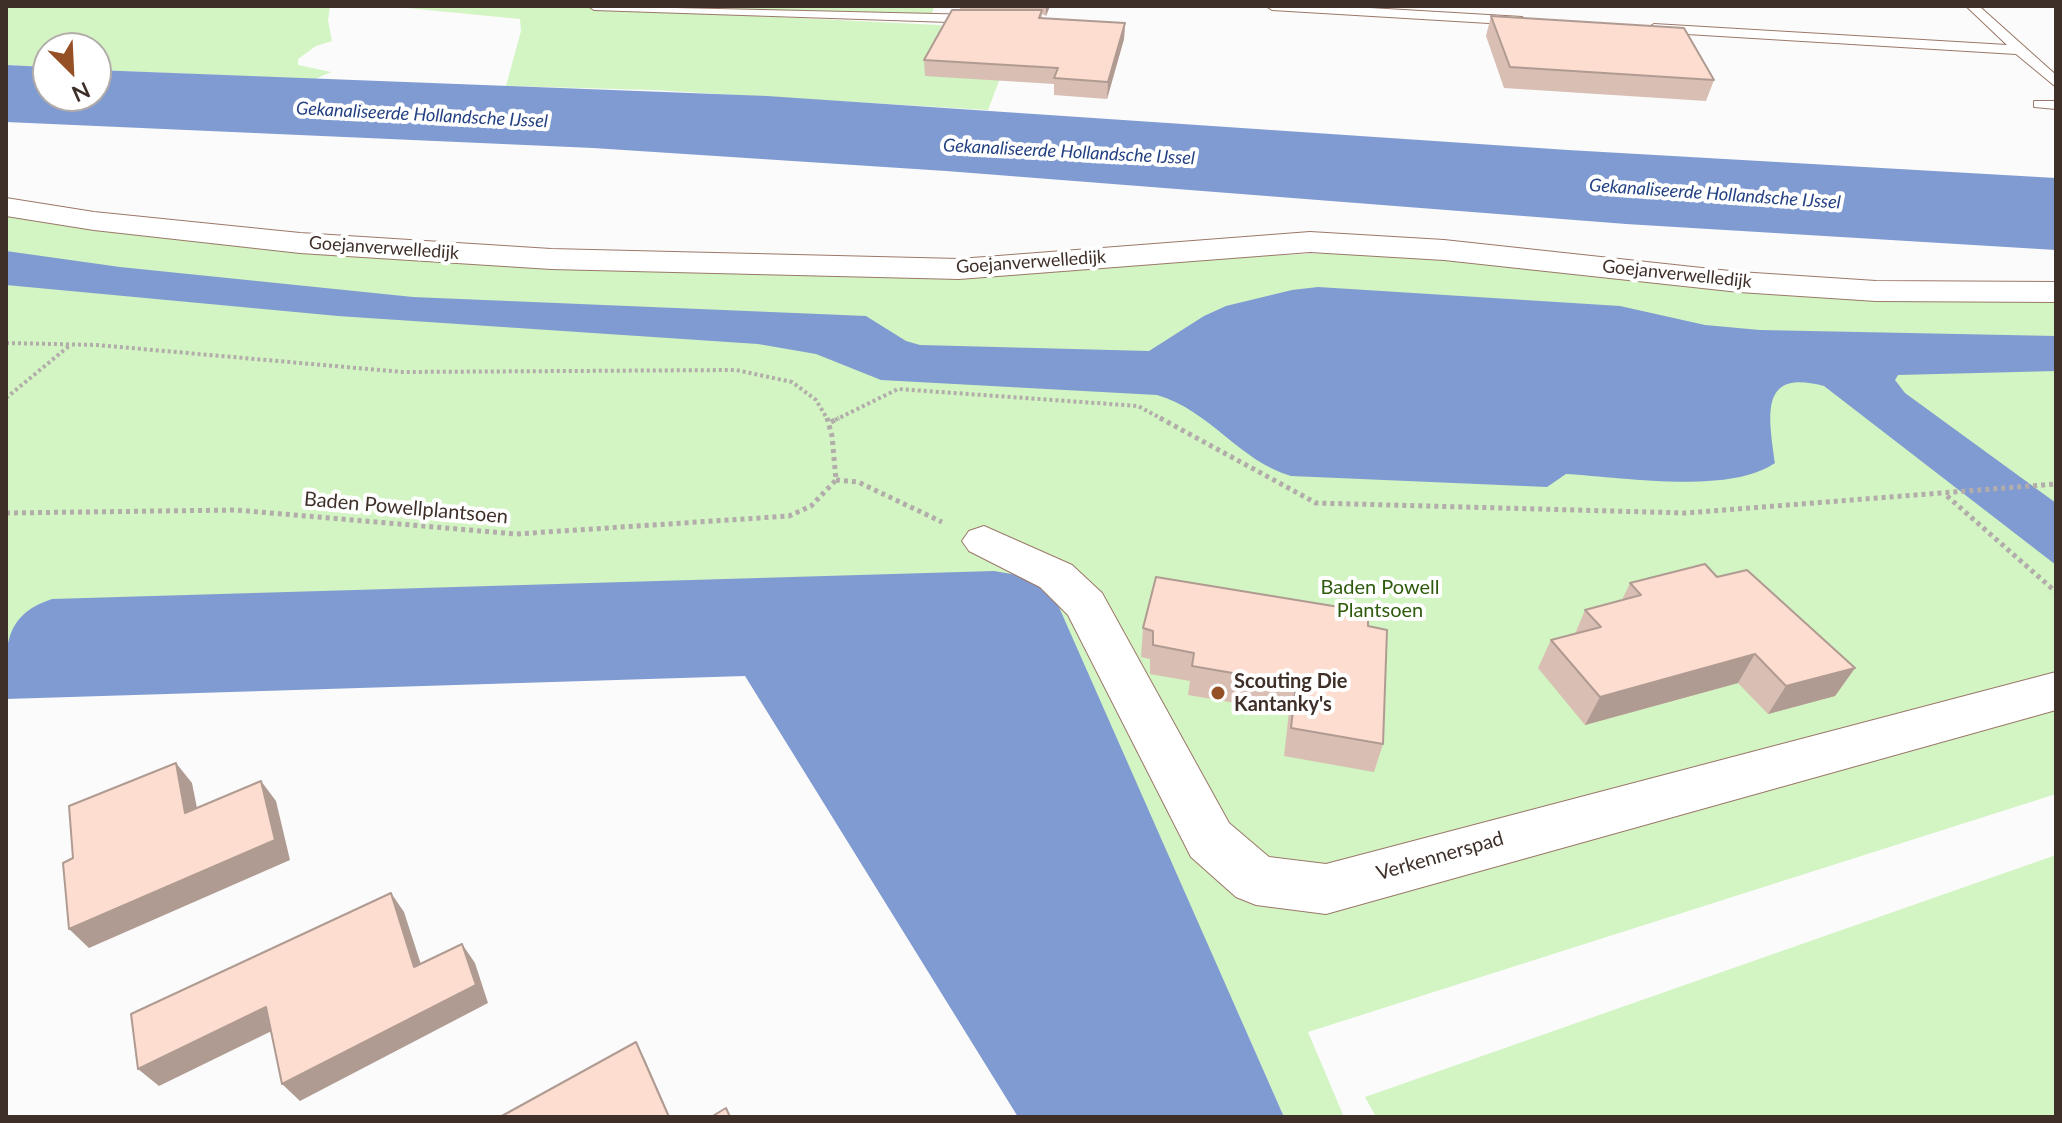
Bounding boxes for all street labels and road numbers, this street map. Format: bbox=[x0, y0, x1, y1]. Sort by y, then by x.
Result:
street label: Goejanverwelledijk bbox=[308, 232, 460, 264]
street label: Goejanverwelledijk bbox=[955, 246, 1107, 278]
street label: Goejanverwelledijk bbox=[1601, 255, 1753, 293]
street label: Baden Powellplantsoen bbox=[303, 487, 509, 529]
street label: Verkennerspad bbox=[1374, 826, 1506, 886]

